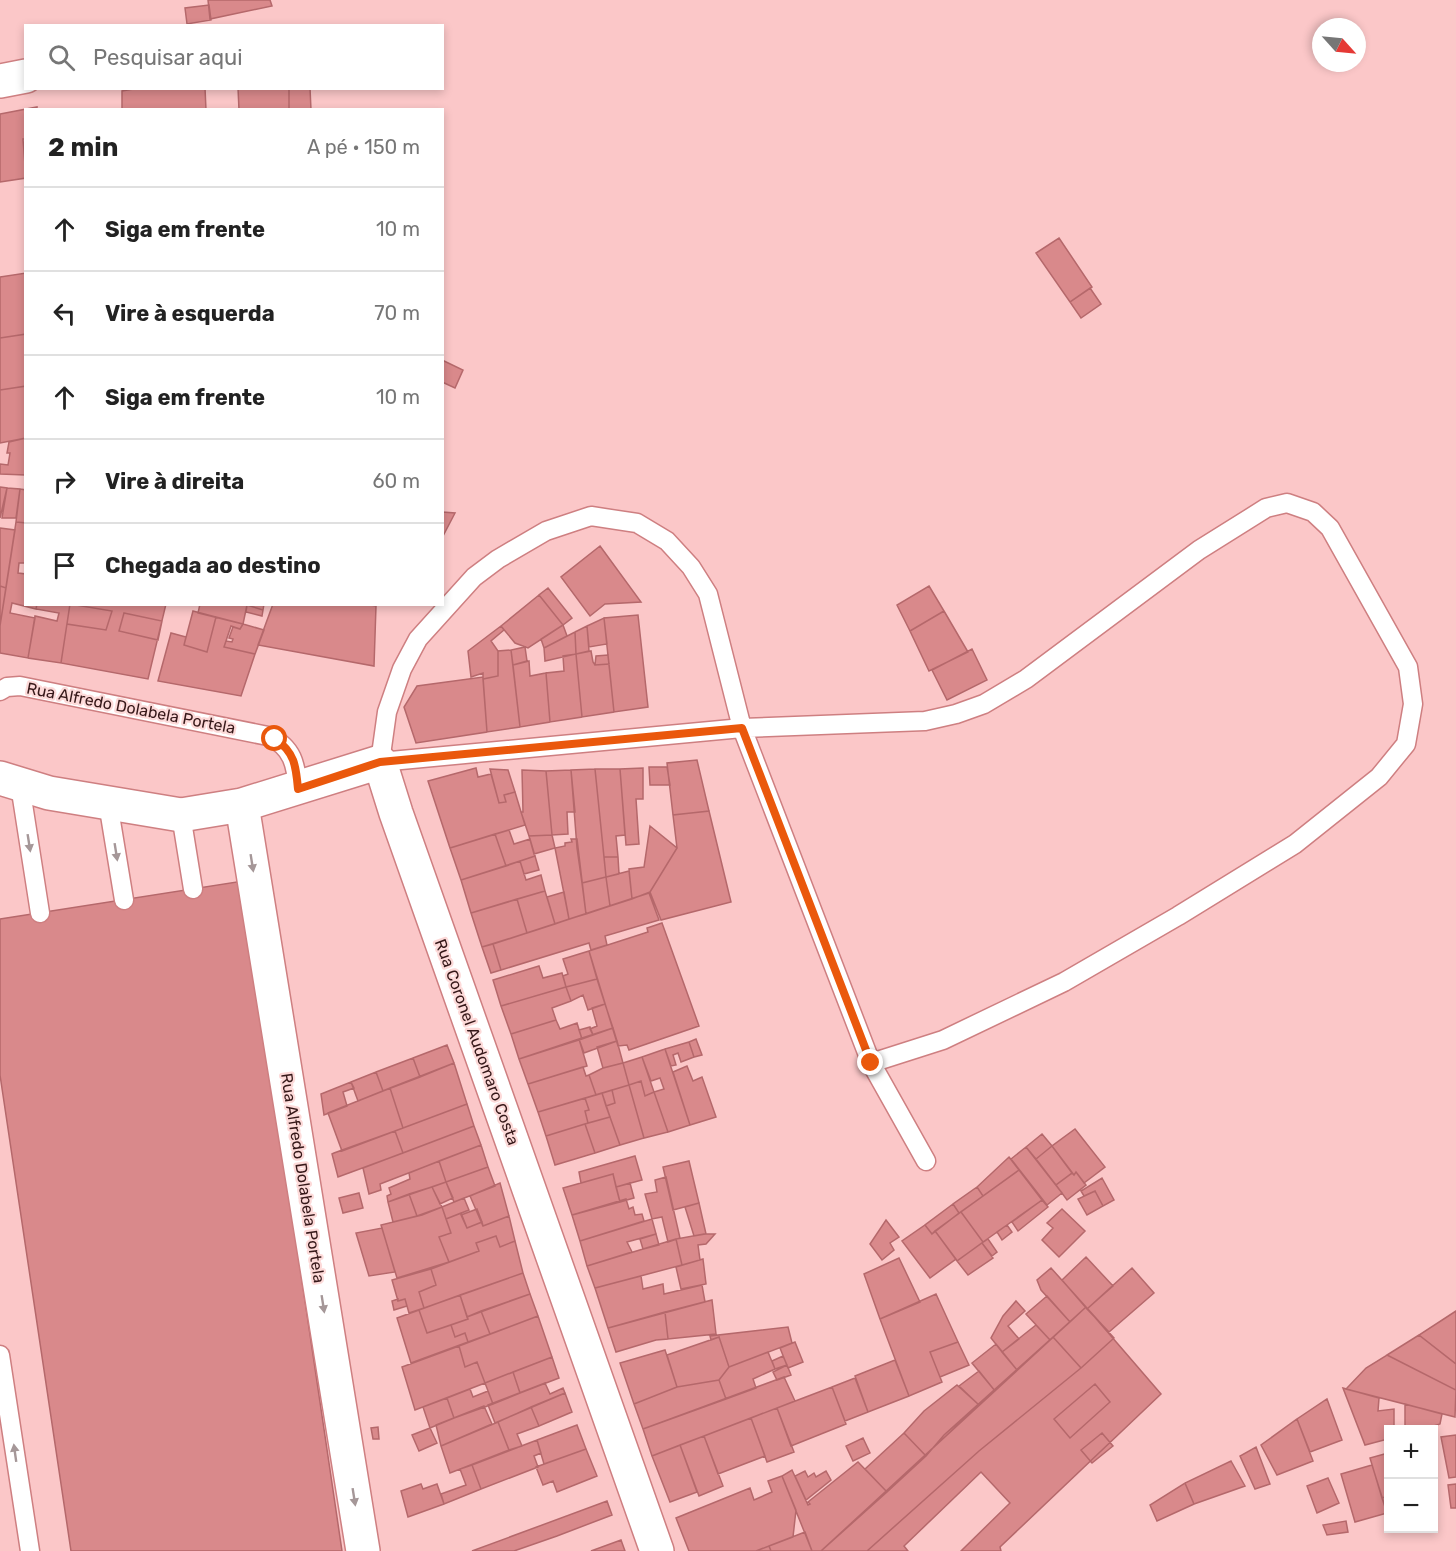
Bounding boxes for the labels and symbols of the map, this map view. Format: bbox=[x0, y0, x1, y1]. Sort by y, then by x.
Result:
north arrow bbox=[1312, 18, 1366, 72]
street label: Rua Alfredo Dolabela Portela bbox=[25, 678, 237, 738]
route start bbox=[261, 725, 287, 751]
one-way arrow bbox=[24, 833, 33, 852]
one-way arrow bbox=[111, 842, 120, 861]
one-way arrow bbox=[247, 854, 256, 873]
street label: Rua Coronel Audomaro Costa bbox=[431, 936, 523, 1148]
route end bbox=[857, 1049, 883, 1075]
street label: Rua Alfredo Dolabela Portela bbox=[277, 1072, 329, 1284]
one-way arrow bbox=[319, 1295, 328, 1314]
one-way arrow bbox=[10, 1443, 19, 1462]
one-way arrow bbox=[350, 1487, 359, 1506]

